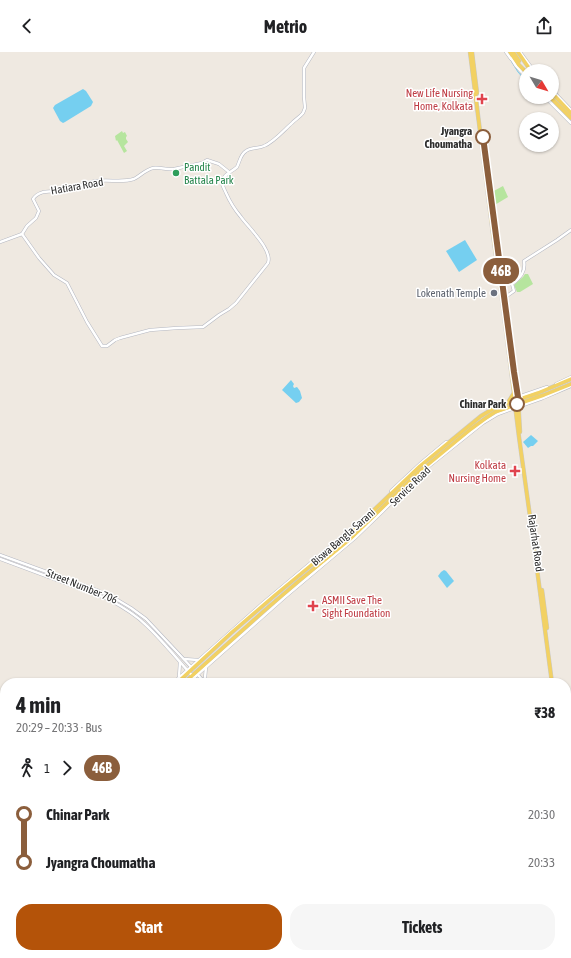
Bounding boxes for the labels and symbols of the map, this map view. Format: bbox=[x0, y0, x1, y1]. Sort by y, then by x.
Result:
north arrow bbox=[519, 64, 559, 104]
place label: New Life Nursing Home, Kolkata bbox=[406, 87, 473, 112]
marker: New Life Nursing Home, Kolkata bbox=[476, 93, 488, 105]
place label: Jyangra Choumatha bbox=[425, 125, 472, 150]
marker: Jyangra Choumatha bbox=[475, 129, 491, 145]
place label: Pandit Battala Park bbox=[184, 161, 234, 186]
marker: Pandit Battala Park bbox=[171, 168, 181, 178]
street label: Hatiara Road bbox=[50, 175, 104, 197]
line badge: 46B bbox=[478, 258, 524, 284]
place label: Lokenath Temple bbox=[416, 287, 486, 299]
marker: Lokenath Temple bbox=[489, 288, 499, 298]
marker: Chinar Park bbox=[509, 396, 525, 412]
place label: Chinar Park bbox=[460, 398, 506, 410]
place label: Kolkata Nursing Home bbox=[448, 459, 506, 484]
street label: Service Road bbox=[387, 464, 433, 508]
marker: Kolkata Nursing Home bbox=[509, 465, 521, 477]
street label: Biswa Bangla Sarani bbox=[309, 506, 377, 568]
street label: Rajarhat Road bbox=[526, 514, 546, 572]
street label: Street Number 706 bbox=[45, 566, 119, 606]
place label: ASMII Save The Sight Foundation bbox=[322, 594, 390, 619]
marker: ASMII Save The Sight Foundation bbox=[307, 600, 319, 612]

